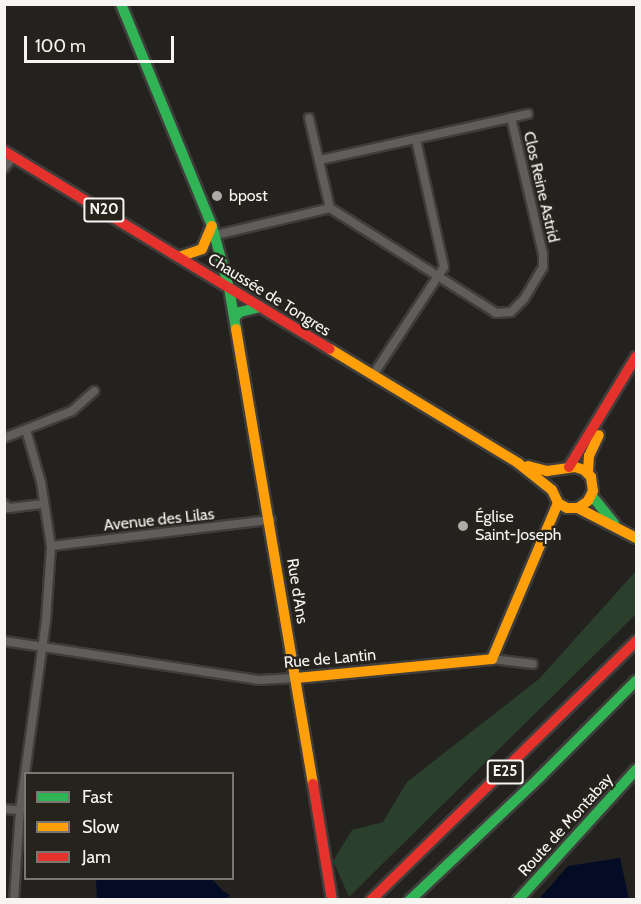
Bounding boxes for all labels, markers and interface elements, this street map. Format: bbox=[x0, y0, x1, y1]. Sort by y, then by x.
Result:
scale bar bbox=[27, 24, 177, 62]
text: 100 m bbox=[35, 35, 86, 57]
street label: Clos Reine Astrid bbox=[519, 130, 563, 244]
place label: bpost bbox=[229, 186, 268, 206]
marker: bpost bbox=[210, 189, 224, 203]
road number: N20 bbox=[83, 198, 125, 222]
street label: Chaussée de Tongres bbox=[204, 249, 334, 341]
street label: Avenue des Lilas bbox=[103, 505, 215, 535]
place label: Église Saint-Joseph bbox=[475, 507, 561, 545]
marker: Église Saint-Joseph bbox=[456, 519, 470, 533]
street label: Rue d'Ans bbox=[282, 557, 312, 625]
street label: Rue de Lantin bbox=[283, 645, 377, 673]
road number: E25 bbox=[486, 760, 524, 784]
street label: Route de Montabay bbox=[515, 769, 617, 881]
legend bbox=[24, 772, 234, 880]
text: Fast bbox=[82, 786, 113, 808]
text: Slow bbox=[82, 816, 119, 838]
text: Jam bbox=[82, 846, 111, 868]

